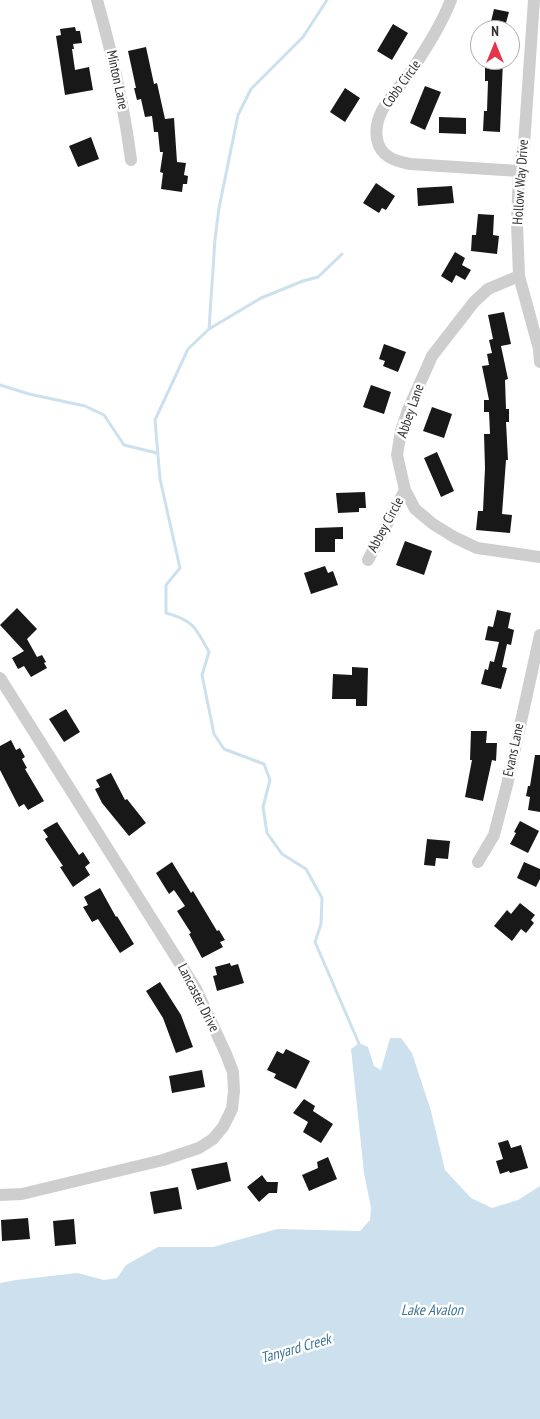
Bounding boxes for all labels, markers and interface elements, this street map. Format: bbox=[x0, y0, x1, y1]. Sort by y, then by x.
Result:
north arrow bbox=[470, 20, 520, 70]
text: N bbox=[491, 22, 499, 40]
street label: Minton Lane bbox=[103, 49, 131, 111]
street label: Cobb Circle bbox=[379, 57, 425, 111]
street label: Hollow Way Drive bbox=[510, 139, 532, 225]
street label: Abbey Lane bbox=[394, 382, 428, 440]
street label: Abbey Circle bbox=[365, 495, 407, 555]
street label: Evans Lane bbox=[500, 722, 528, 778]
street label: Lancaster Drive bbox=[174, 961, 222, 1035]
water label: Lake Avalon bbox=[401, 1302, 463, 1320]
water label: Tanyard Creek bbox=[259, 1330, 333, 1368]

